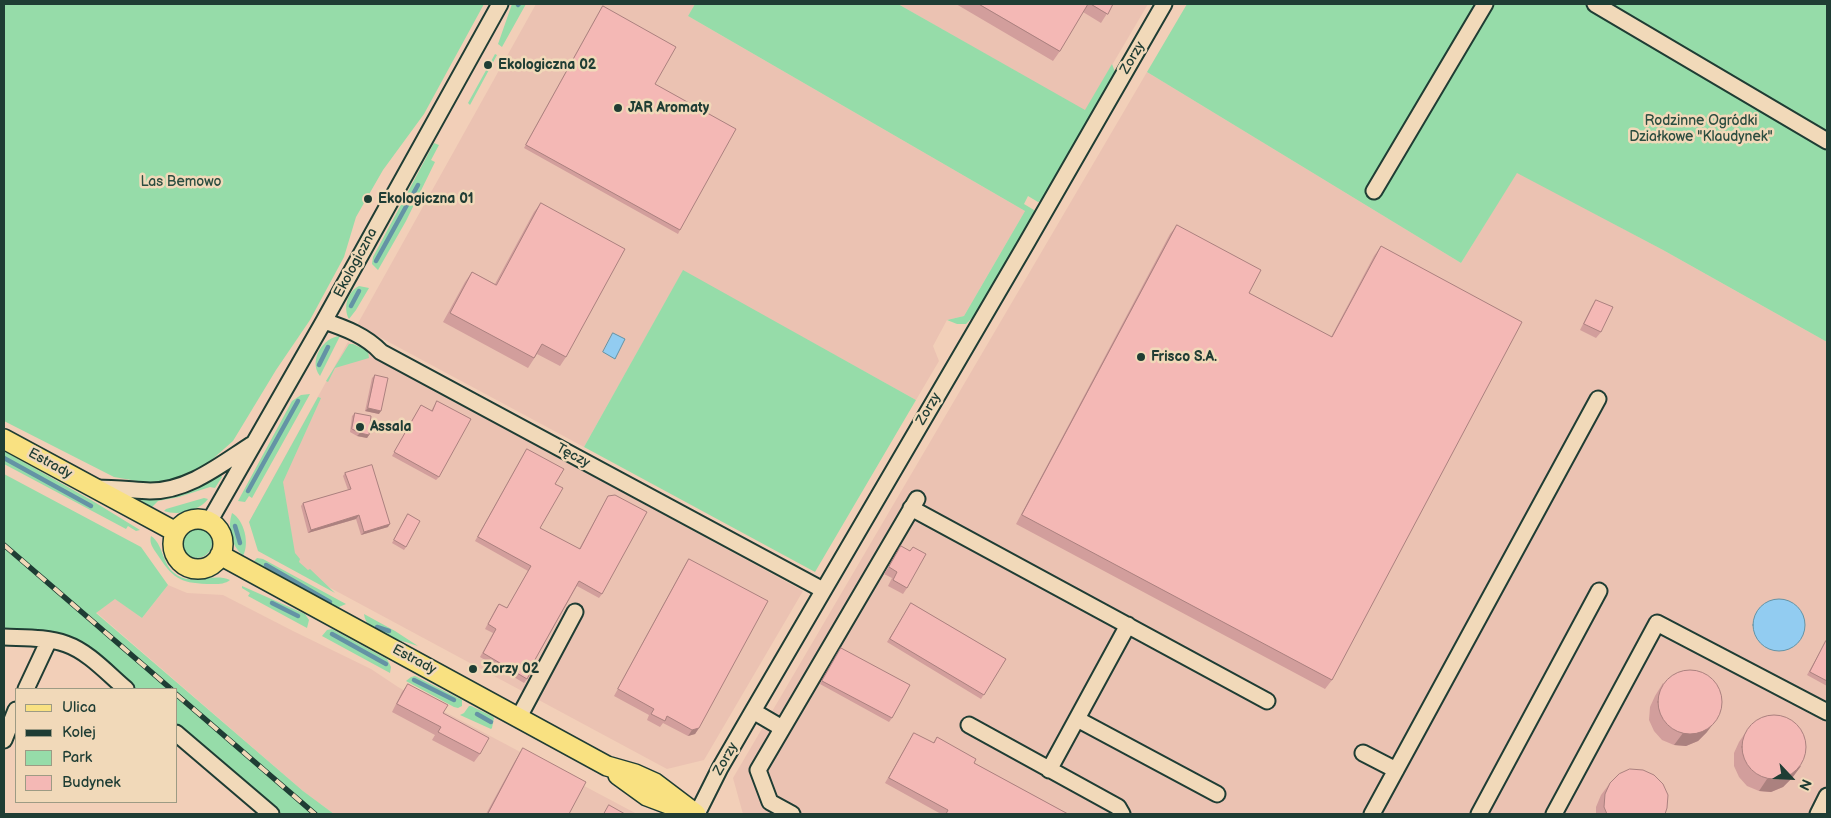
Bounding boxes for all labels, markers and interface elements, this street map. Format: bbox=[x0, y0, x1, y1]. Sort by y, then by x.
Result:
street label: Zorzy bbox=[1117, 39, 1149, 77]
place label: Ekologiczna 02 bbox=[498, 57, 596, 73]
marker: Ekologiczna 02 bbox=[482, 59, 494, 71]
place label: JAR Aromaty bbox=[628, 100, 709, 116]
marker: JAR Aromaty bbox=[612, 102, 624, 114]
park label: Rodzinne Ogródki Działkowe "Klaudynek" bbox=[1629, 113, 1773, 146]
park label: Las Bemowo bbox=[141, 174, 221, 190]
place label: Ekologiczna 01 bbox=[378, 191, 474, 207]
marker: Ekologiczna 01 bbox=[362, 193, 374, 205]
street label: Ekologiczna bbox=[331, 225, 381, 301]
place label: Frisco S.A. bbox=[1151, 349, 1217, 365]
marker: Frisco S.A. bbox=[1135, 351, 1147, 363]
street label: Zorzy bbox=[913, 390, 945, 428]
place label: Assala bbox=[370, 419, 411, 435]
marker: Assala bbox=[354, 421, 366, 433]
street label: Tęczy bbox=[553, 440, 593, 472]
street label: Estrady bbox=[25, 445, 75, 483]
street label: Estrady bbox=[389, 641, 439, 679]
place label: Zorzy 02 bbox=[483, 661, 539, 677]
marker: Zorzy 02 bbox=[467, 663, 479, 675]
legend bbox=[15, 688, 178, 803]
text: Ulica bbox=[62, 698, 96, 717]
text: Kolej bbox=[62, 723, 96, 742]
street label: Zorzy bbox=[710, 740, 742, 778]
text: Park bbox=[62, 748, 92, 767]
north arrow bbox=[1766, 753, 1816, 803]
text: Budynek bbox=[62, 773, 121, 792]
text: N bbox=[1795, 776, 1815, 793]

